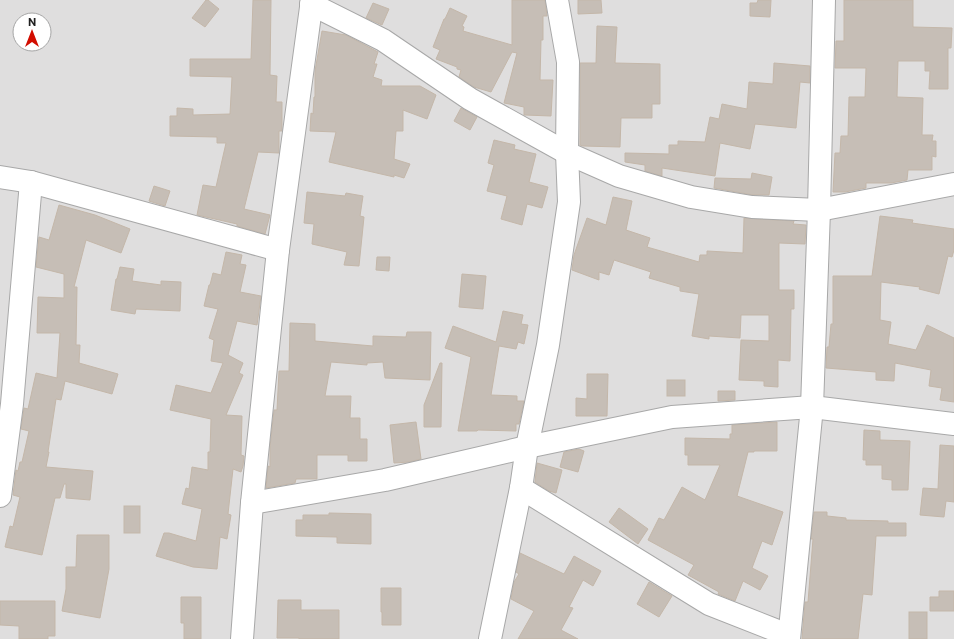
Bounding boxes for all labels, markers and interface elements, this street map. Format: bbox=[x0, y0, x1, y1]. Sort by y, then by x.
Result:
north arrow bbox=[12, 12, 52, 52]
text: N bbox=[28, 15, 36, 28]

